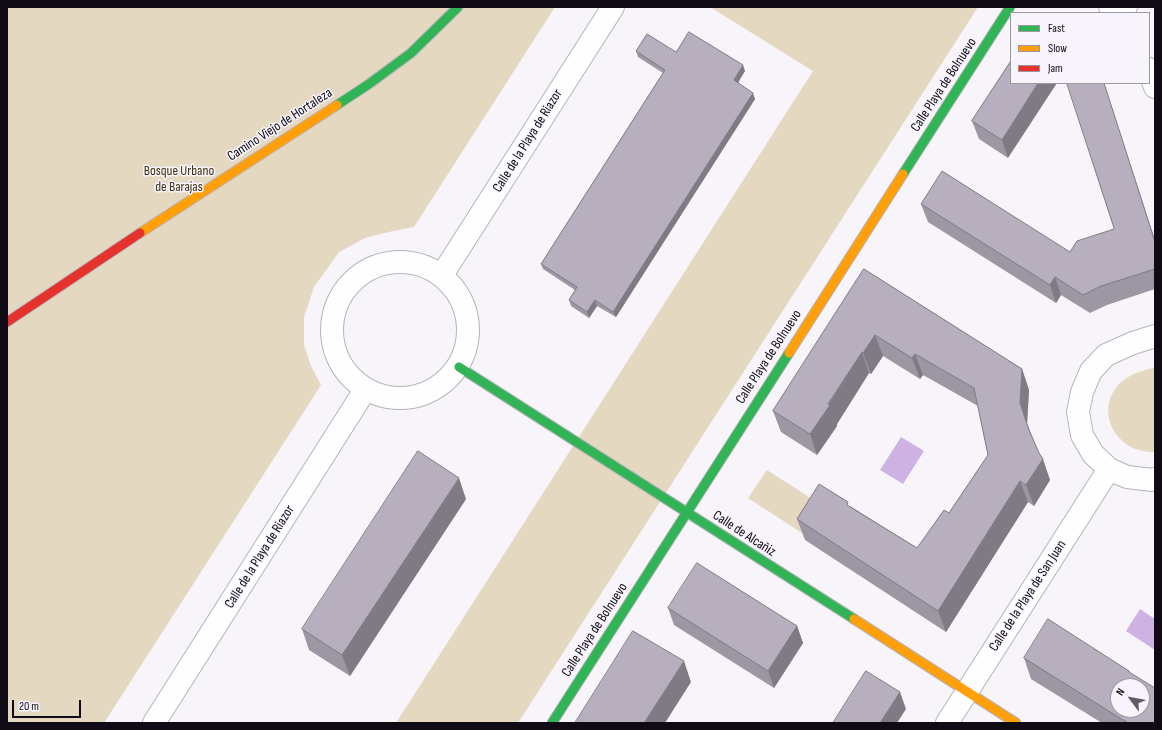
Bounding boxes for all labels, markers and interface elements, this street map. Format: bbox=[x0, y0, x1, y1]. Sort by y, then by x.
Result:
legend bbox=[1010, 12, 1150, 84]
text: Fast bbox=[1048, 21, 1065, 36]
street label: Calle Playa de Bolnuevo bbox=[907, 35, 981, 135]
text: Slow bbox=[1048, 41, 1067, 56]
text: Jam bbox=[1048, 61, 1063, 76]
street label: Camino Viejo de Hortaleza bbox=[224, 85, 336, 165]
street label: Calle de la Playa de Riazor bbox=[490, 86, 566, 196]
park label: Bosque Urbano de Barajas bbox=[144, 163, 214, 196]
street label: Calle Playa de Bolnuevo bbox=[732, 307, 806, 407]
street label: Calle de la Playa de Riazor bbox=[222, 502, 298, 612]
street label: Calle de Alcañiz bbox=[709, 507, 779, 561]
street label: Calle de la Playa de San Juan bbox=[986, 537, 1070, 655]
street label: Calle Playa de Bolnuevo bbox=[558, 580, 632, 680]
north arrow bbox=[1110, 678, 1150, 718]
text: N bbox=[1113, 686, 1127, 698]
scale bar bbox=[14, 692, 83, 718]
text: 20 m bbox=[19, 699, 39, 714]

